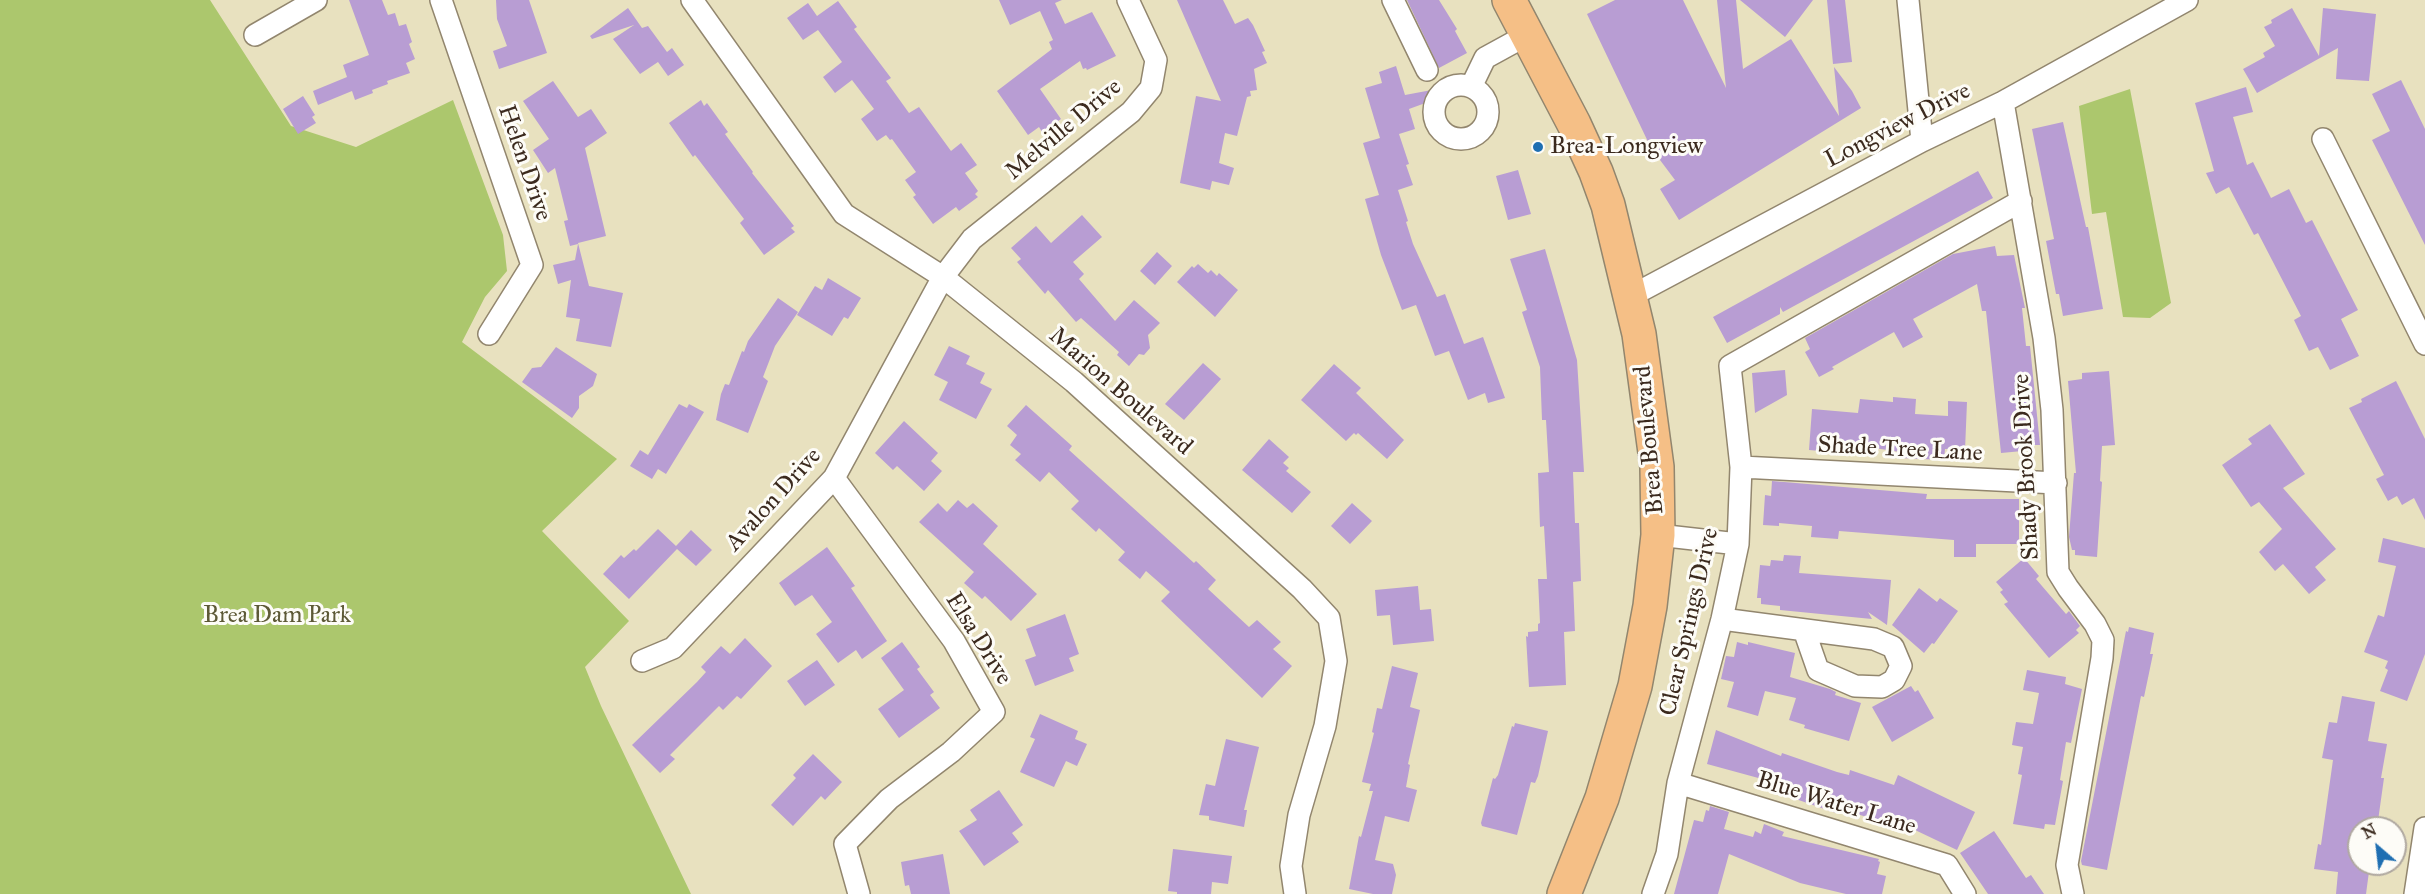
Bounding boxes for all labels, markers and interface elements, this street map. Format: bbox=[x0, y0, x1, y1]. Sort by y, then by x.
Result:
street label: Melville Drive bbox=[1000, 73, 1128, 187]
street label: Longview Drive bbox=[1821, 77, 1975, 175]
street label: Helen Drive bbox=[491, 101, 557, 225]
place label: Brea-Longview bbox=[1550, 133, 1703, 161]
marker: Brea-Longview bbox=[1531, 140, 1545, 154]
street label: Marion Boulevard bbox=[1042, 322, 1198, 462]
street label: Brea Boulevard bbox=[1629, 364, 1671, 516]
street label: Shady Brook Drive bbox=[2008, 373, 2046, 561]
street label: Shade Tree Lane bbox=[1817, 431, 1983, 469]
street label: Avalon Drive bbox=[720, 442, 828, 558]
street label: Clear Springs Drive bbox=[1654, 525, 1726, 719]
street label: Elsa Drive bbox=[938, 588, 1018, 690]
park label: Brea Dam Park bbox=[203, 602, 351, 630]
street label: Blue Water Lane bbox=[1753, 766, 1919, 842]
north arrow bbox=[2347, 816, 2407, 876]
text: N bbox=[2359, 820, 2380, 843]

